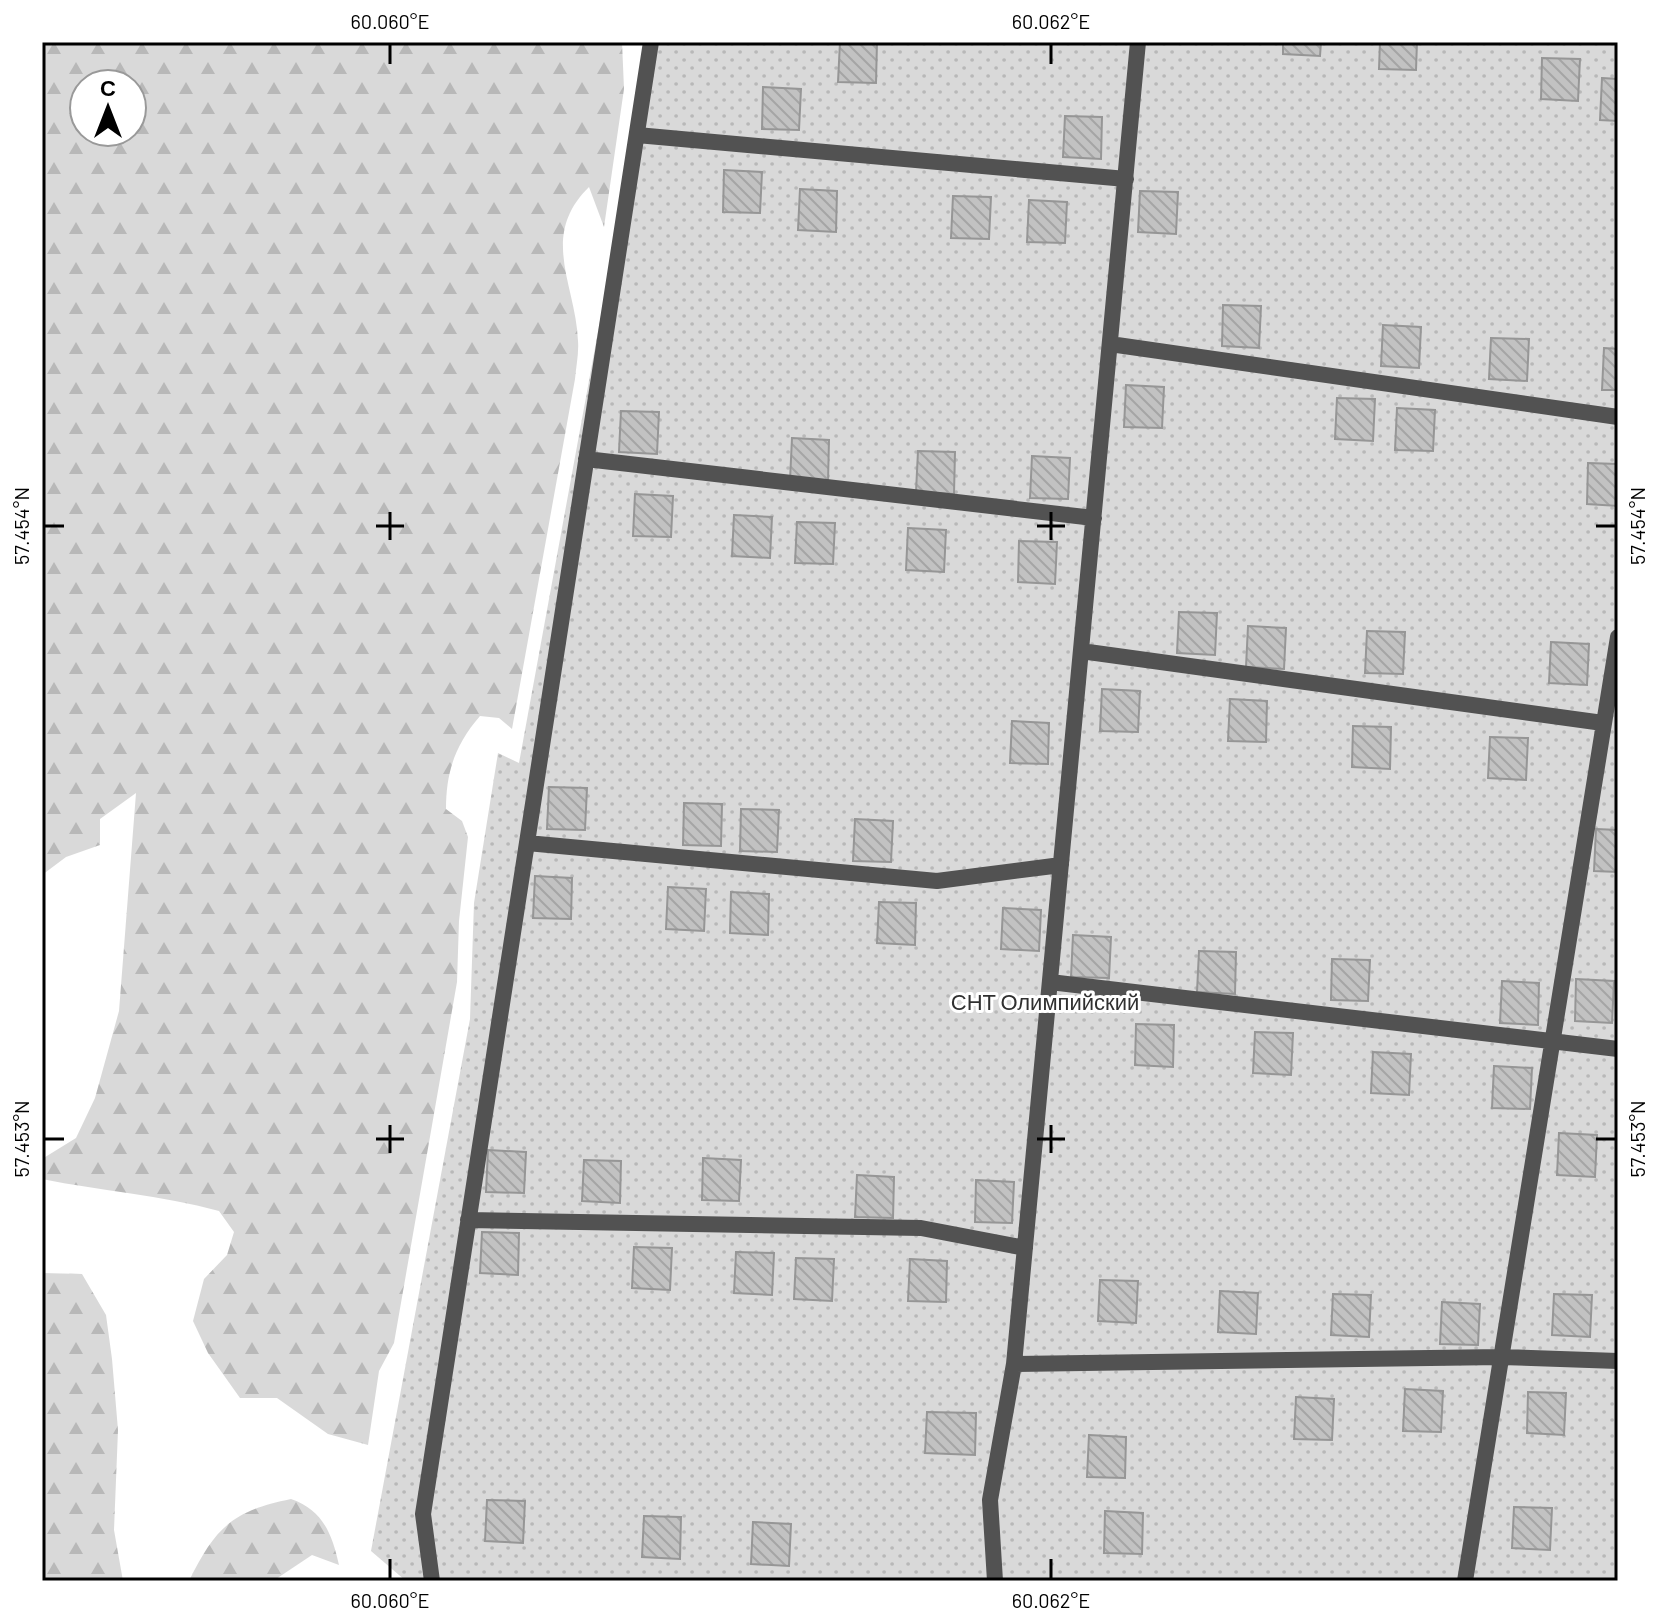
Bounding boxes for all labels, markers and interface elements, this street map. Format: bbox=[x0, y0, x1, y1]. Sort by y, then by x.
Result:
text: 60.060°E bbox=[350, 9, 430, 33]
text: 60.062°E bbox=[1012, 9, 1090, 33]
north arrow bbox=[68, 68, 148, 148]
text: С bbox=[100, 74, 116, 100]
text: 57.454°N bbox=[9, 487, 33, 565]
text: 57.454°N bbox=[1625, 487, 1649, 565]
park label: СНТ Олимпийский bbox=[951, 988, 1139, 1014]
text: 57.453°N bbox=[9, 1100, 33, 1178]
text: 57.453°N bbox=[1625, 1100, 1649, 1178]
text: 60.060°E bbox=[350, 1588, 430, 1612]
text: 60.062°E bbox=[1012, 1588, 1090, 1612]

